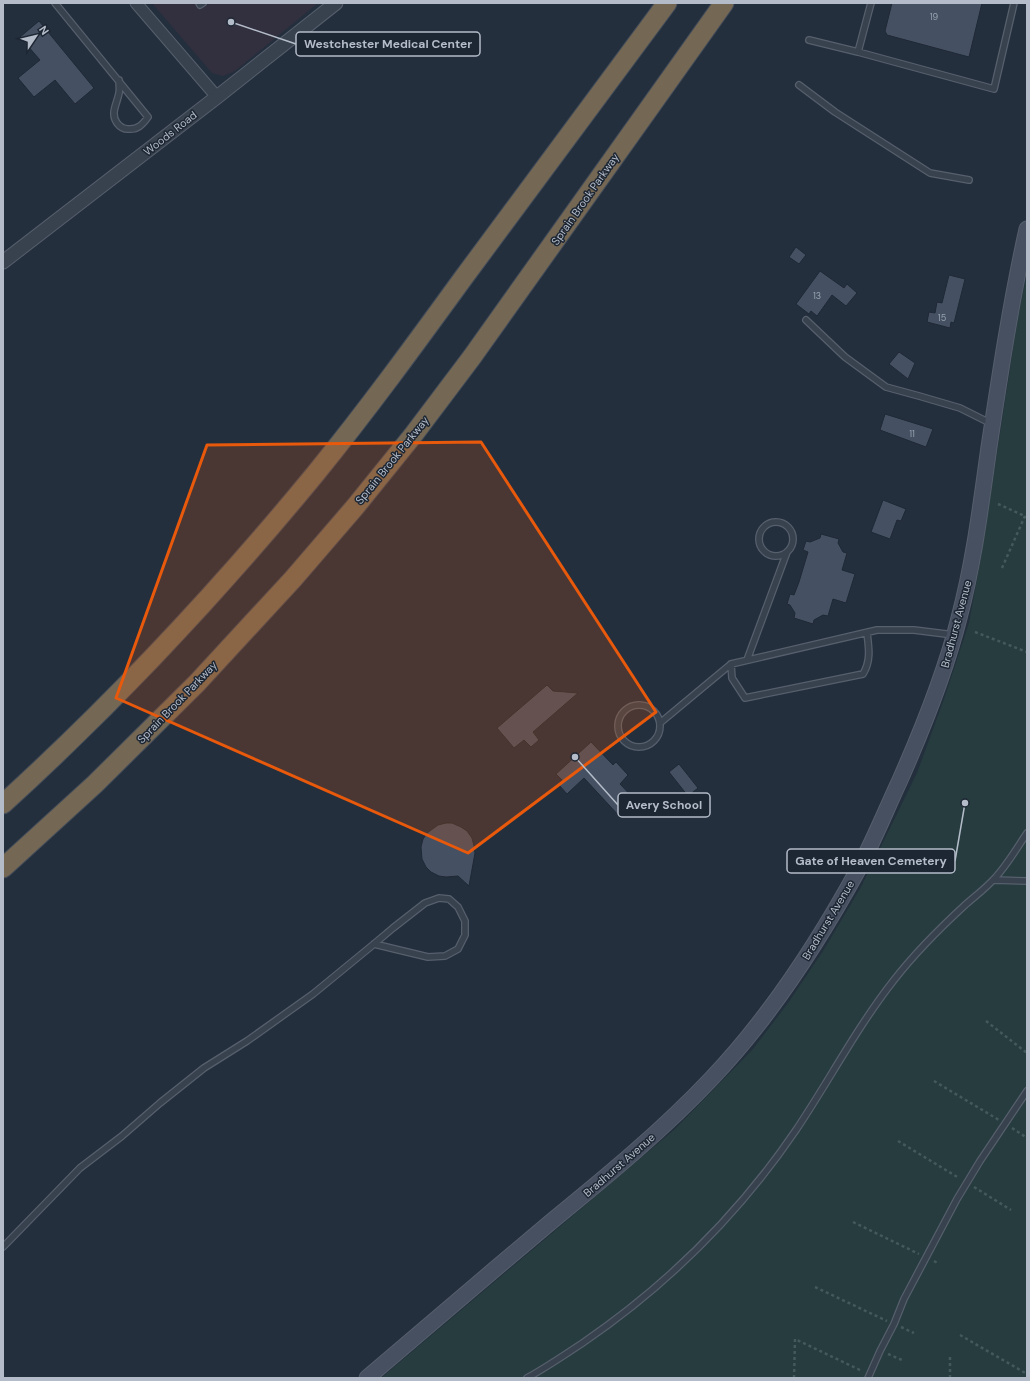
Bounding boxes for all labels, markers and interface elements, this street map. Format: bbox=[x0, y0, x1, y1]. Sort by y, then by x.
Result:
house number: 19 bbox=[930, 11, 939, 23]
north arrow bbox=[16, 16, 56, 56]
text: N bbox=[36, 23, 52, 38]
callout: Westchester Medical Center bbox=[296, 32, 480, 56]
text: Westchester Medical Center bbox=[304, 36, 472, 52]
street label: Woods Road bbox=[140, 108, 200, 158]
street label: Sprain Brook Parkway bbox=[548, 150, 622, 248]
house number: 13 bbox=[813, 290, 821, 302]
house number: 15 bbox=[938, 312, 946, 324]
street label: Sprain Brook Parkway bbox=[352, 413, 432, 507]
house number: 11 bbox=[909, 428, 915, 440]
street label: Bradhurst Avenue bbox=[938, 579, 974, 669]
street label: Sprain Brook Parkway bbox=[134, 658, 220, 746]
callout: Avery School bbox=[618, 793, 710, 817]
text: Avery School bbox=[626, 797, 702, 813]
callout: Gate of Heaven Cemetery bbox=[787, 849, 955, 873]
text: Gate of Heaven Cemetery bbox=[795, 853, 947, 869]
street label: Bradhurst Avenue bbox=[799, 878, 857, 962]
street label: Bradhurst Avenue bbox=[580, 1130, 658, 1200]

